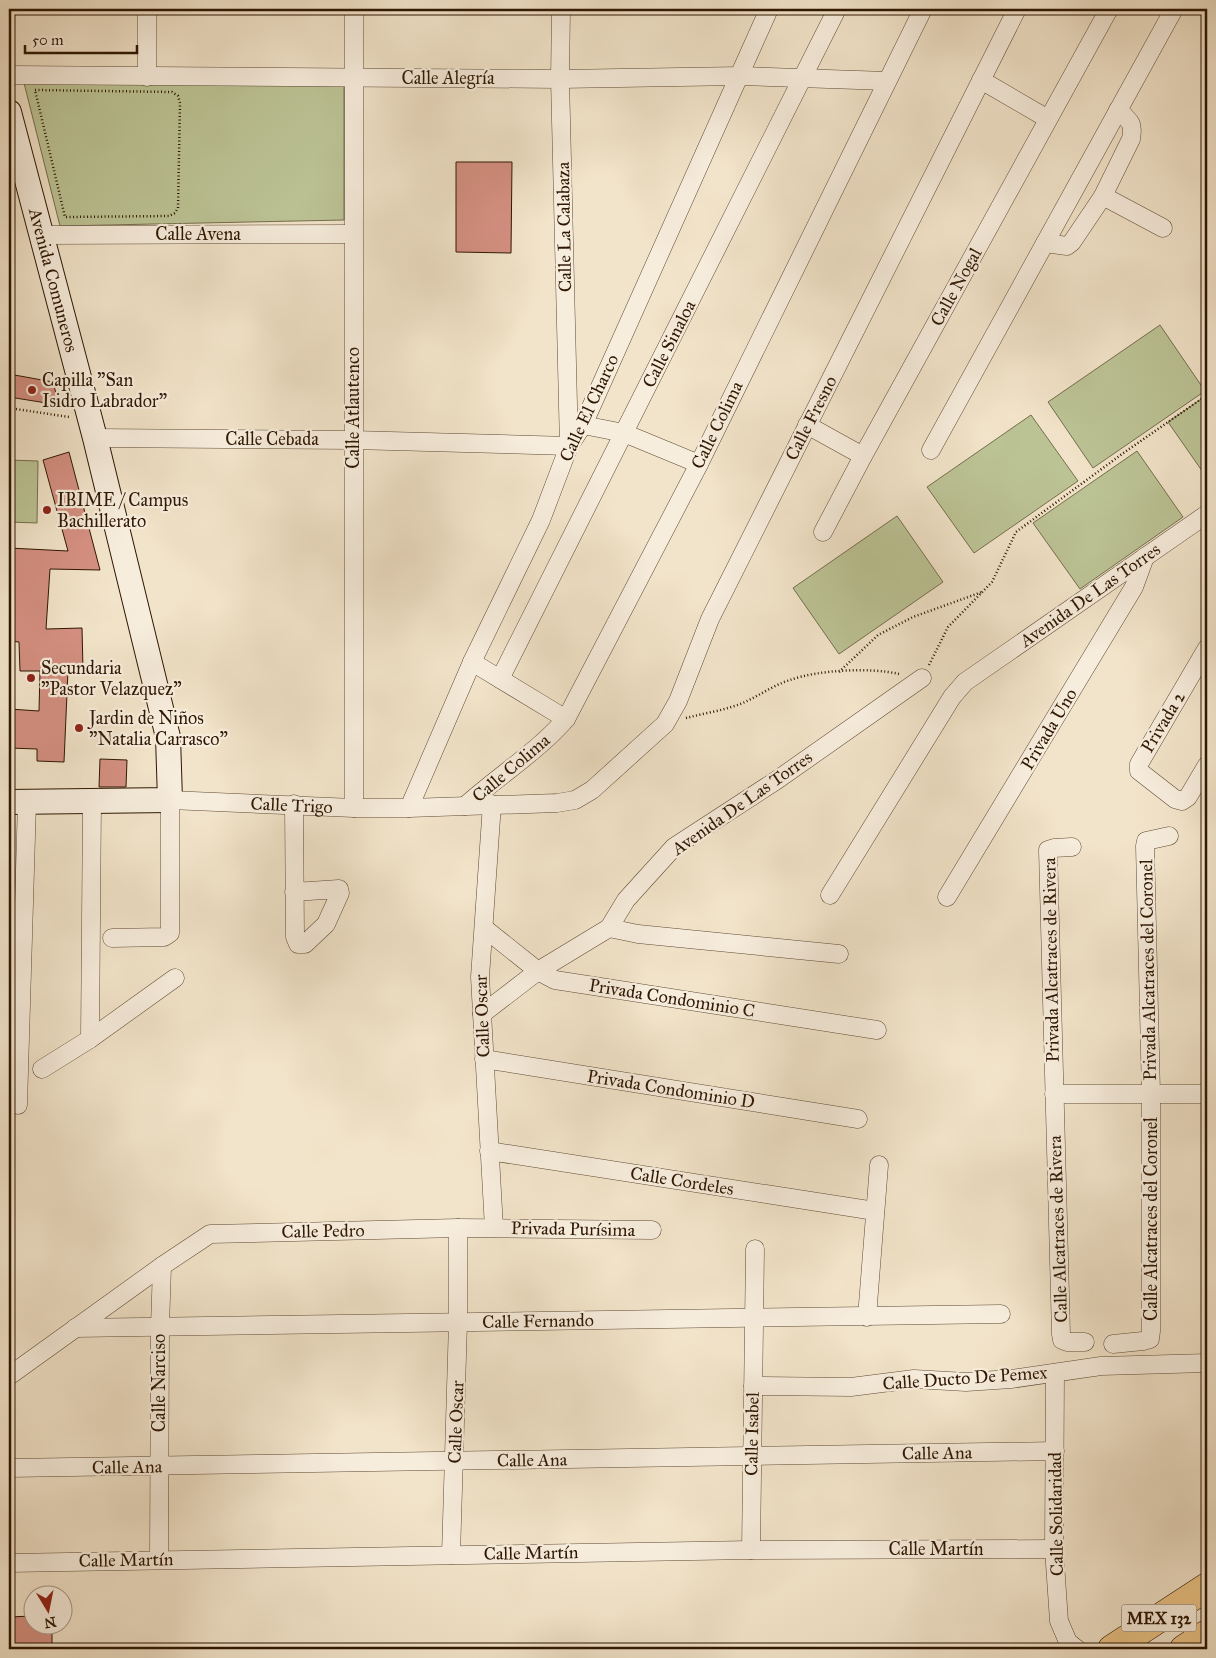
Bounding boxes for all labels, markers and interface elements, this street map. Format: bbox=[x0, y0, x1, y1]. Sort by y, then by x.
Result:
scale bar bbox=[25, 22, 138, 54]
text: 50 m bbox=[32, 31, 64, 49]
street label: Calle Alegría bbox=[401, 67, 495, 90]
street label: Calle La Calabaza bbox=[552, 161, 576, 292]
street label: Avenida Comuneros bbox=[24, 205, 83, 355]
street label: Calle Avena bbox=[155, 223, 241, 245]
street label: Calle Nogal bbox=[926, 244, 987, 330]
street label: Calle Sinaloa bbox=[638, 296, 701, 391]
street label: Calle Atlautenco bbox=[342, 347, 364, 469]
street label: Calle El Charco bbox=[555, 351, 623, 465]
place label: Capilla "San Isidro Labrador" bbox=[42, 369, 167, 412]
street label: Calle Fresno bbox=[780, 372, 842, 464]
street label: Calle Colima bbox=[686, 377, 748, 472]
marker: Capilla "San Isidro Labrador" bbox=[26, 384, 38, 396]
street label: Calle Cebada bbox=[225, 428, 319, 450]
place label: IBIME / Campus Bachillerato bbox=[57, 489, 188, 532]
marker: IBIME / Campus Bachillerato bbox=[41, 504, 53, 516]
street label: Avenida De Las Torres bbox=[1015, 538, 1165, 652]
place label: Secundaria "Pastor Velazquez" bbox=[41, 657, 182, 701]
marker: Secundaria "Pastor Velazquez" bbox=[25, 672, 37, 684]
street label: Privada Uno bbox=[1016, 684, 1082, 774]
street label: Privada 2 bbox=[1136, 687, 1190, 757]
place label: Jardin de Niños "Natalia Carrasco" bbox=[87, 707, 228, 750]
marker: Jardin de Niños "Natalia Carrasco" bbox=[73, 722, 85, 734]
street label: Calle Colima bbox=[468, 729, 555, 807]
street label: Avenida De Las Torres bbox=[667, 746, 817, 860]
street label: Calle Trigo bbox=[250, 793, 333, 819]
street label: Privada Alcatraces de Rivera bbox=[1038, 857, 1064, 1063]
street label: Privada Alcatraces del Coronel bbox=[1135, 859, 1161, 1081]
street label: Calle Oscar bbox=[470, 974, 494, 1058]
street label: Privada Condominio C bbox=[587, 974, 757, 1022]
street label: Privada Condominio D bbox=[585, 1065, 757, 1113]
street label: Calle Alcatraces del Coronel bbox=[1140, 1117, 1162, 1321]
street label: Calle Alcatraces de Rivera bbox=[1044, 1135, 1072, 1323]
street label: Calle Cordeles bbox=[629, 1162, 735, 1200]
street label: Privada Purísima bbox=[511, 1217, 636, 1241]
street label: Calle Pedro bbox=[281, 1219, 365, 1243]
street label: Calle Fernando bbox=[482, 1309, 594, 1333]
street label: Calle Narciso bbox=[148, 1334, 170, 1432]
street label: Calle Ducto De Pemex bbox=[882, 1361, 1048, 1395]
street label: Calle Oscar bbox=[444, 1380, 468, 1464]
street label: Calle Isabel bbox=[740, 1392, 764, 1476]
street label: Calle Ana bbox=[902, 1441, 973, 1465]
street label: Calle Ana bbox=[497, 1448, 568, 1472]
street label: Calle Solidaridad bbox=[1044, 1452, 1068, 1576]
street label: Calle Ana bbox=[92, 1455, 163, 1479]
street label: Calle Martín bbox=[889, 1538, 984, 1560]
street label: Calle Martín bbox=[483, 1541, 579, 1565]
street label: Calle Martín bbox=[78, 1548, 174, 1572]
north arrow bbox=[22, 1586, 72, 1636]
road number: MEX 132 bbox=[1122, 1605, 1196, 1632]
text: N bbox=[43, 1613, 57, 1632]

